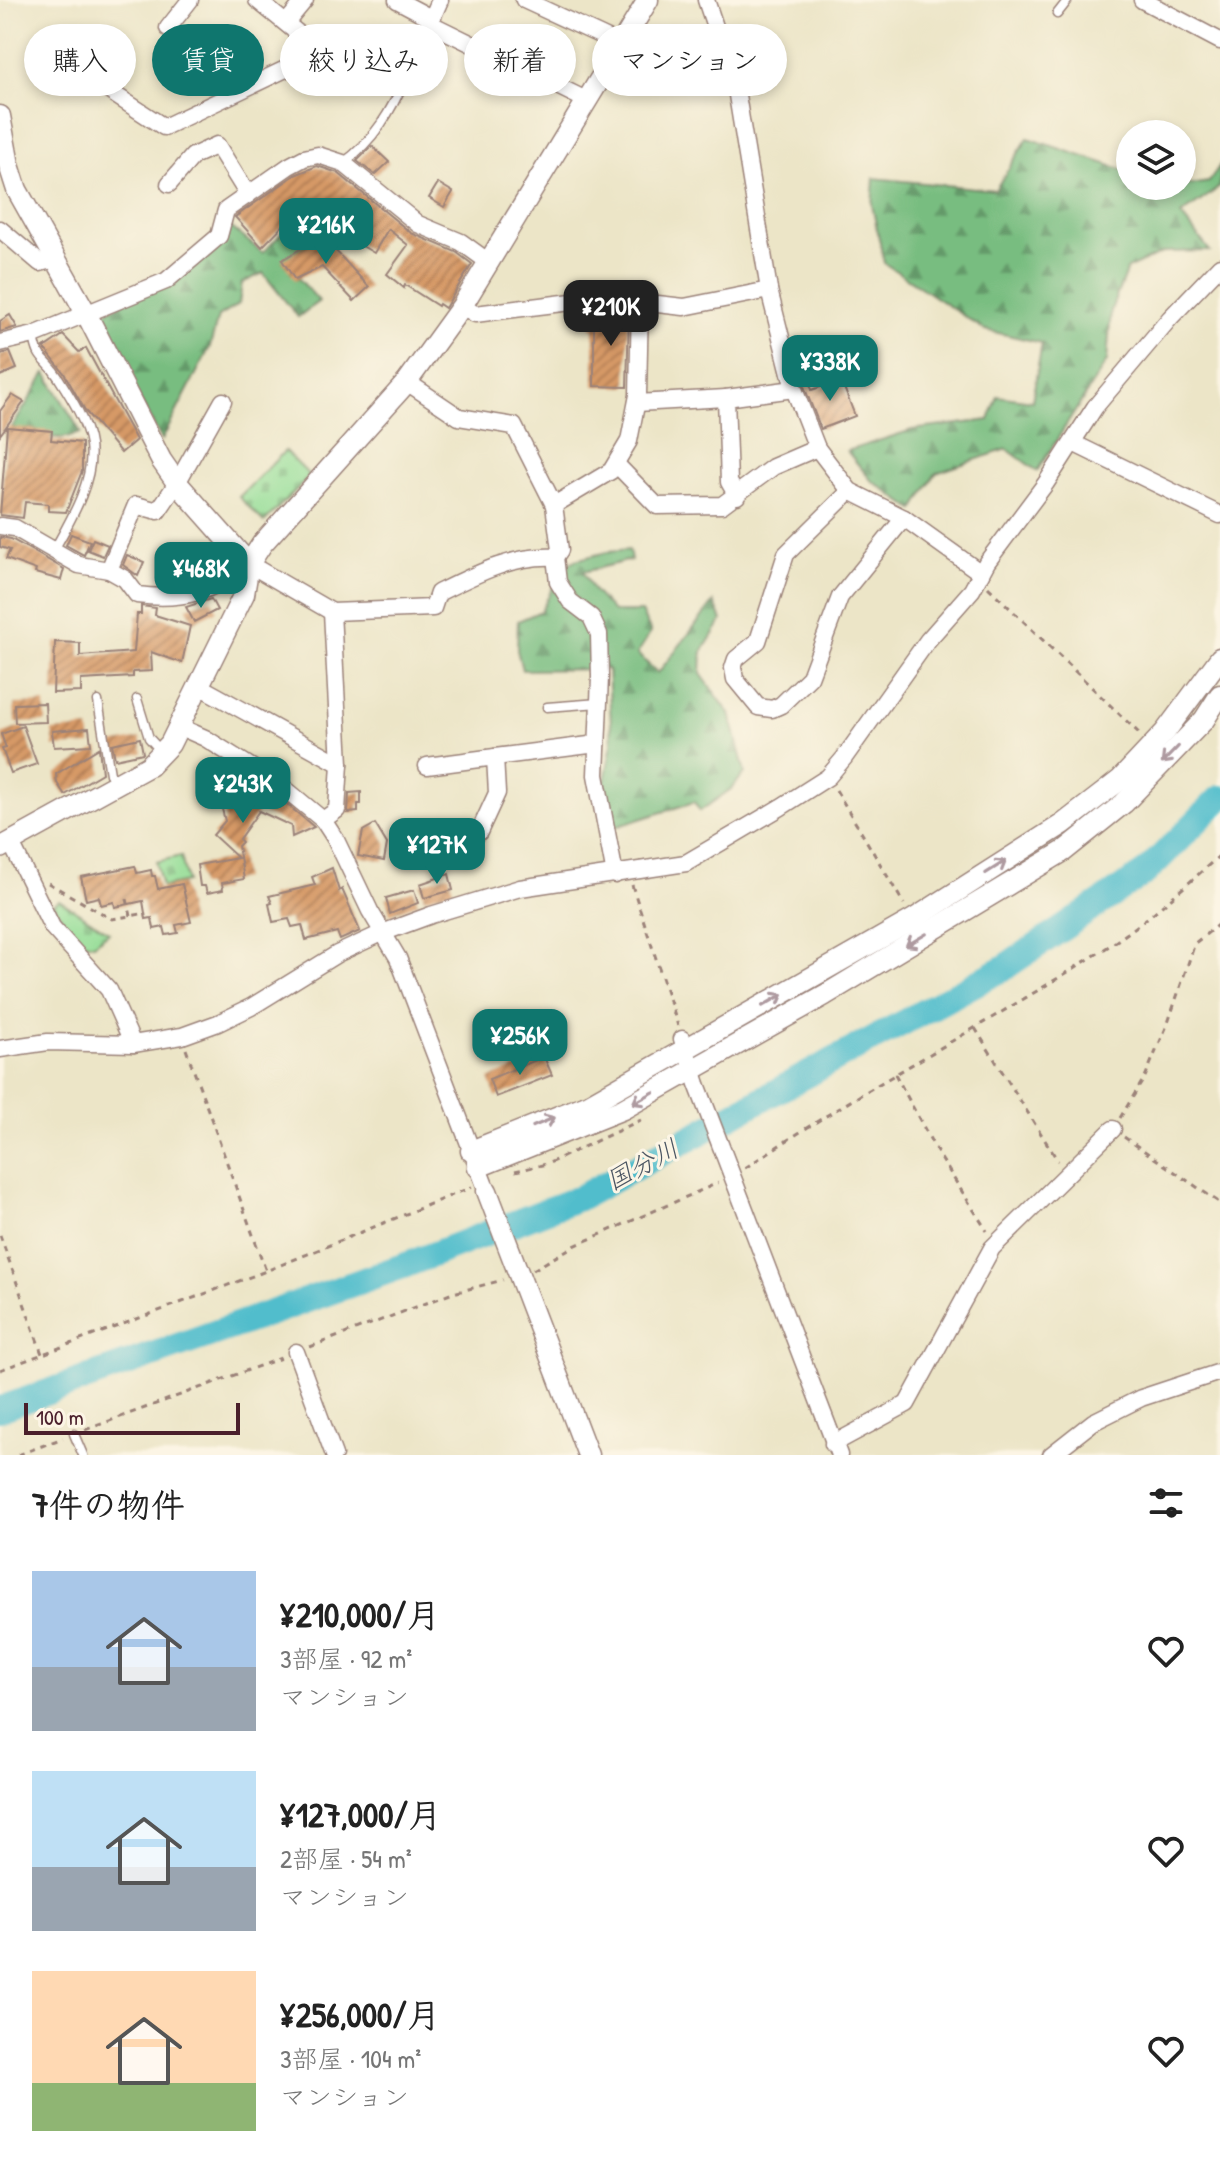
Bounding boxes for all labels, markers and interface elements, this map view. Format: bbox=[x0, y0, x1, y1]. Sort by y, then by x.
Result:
chip: 購入 bbox=[24, 24, 136, 96]
chip: 賃貸 bbox=[152, 24, 264, 96]
chip: 絞り込み bbox=[280, 24, 448, 96]
chip: 新着 bbox=[464, 24, 576, 96]
chip: マンション bbox=[592, 24, 787, 96]
map controls bbox=[1116, 120, 1196, 200]
button: layers bbox=[1116, 120, 1196, 200]
pin: ¥216K bbox=[270, 198, 382, 266]
text: ¥216K bbox=[297, 206, 355, 241]
pin: ¥210K bbox=[555, 280, 667, 348]
text: ¥210K bbox=[582, 288, 640, 323]
pin: ¥338K bbox=[774, 335, 886, 403]
text: ¥338K bbox=[800, 343, 860, 378]
pin: ¥468K bbox=[145, 542, 257, 610]
text: ¥468K bbox=[172, 550, 230, 585]
one-way arrow bbox=[1161, 745, 1180, 765]
pin: ¥243K bbox=[187, 757, 299, 825]
text: ¥243K bbox=[213, 765, 273, 800]
pin: ¥127K bbox=[381, 818, 493, 886]
text: ¥127K bbox=[407, 826, 467, 861]
one-way arrow bbox=[984, 858, 1007, 874]
one-way arrow bbox=[906, 932, 928, 948]
one-way arrow bbox=[761, 992, 784, 1008]
pin: ¥256K bbox=[464, 1009, 576, 1077]
text: ¥256K bbox=[490, 1017, 550, 1052]
one-way arrow bbox=[632, 1091, 655, 1107]
one-way arrow bbox=[531, 1114, 556, 1129]
water label: 国分川 bbox=[599, 1130, 685, 1198]
scale bar bbox=[24, 1399, 240, 1435]
text: 100 m bbox=[36, 1402, 84, 1432]
icon: filters bbox=[1144, 1481, 1188, 1525]
text: 7件の物件 bbox=[32, 1482, 185, 1528]
text: ¥210,000/月 bbox=[280, 1592, 440, 1638]
icon: home bbox=[96, 1603, 192, 1699]
icon: heart bbox=[1144, 1629, 1188, 1673]
text: 3部屋 · 92 m² bbox=[280, 1641, 412, 1676]
text: マンション bbox=[280, 1679, 409, 1714]
text: ¥127,000/月 bbox=[280, 1792, 442, 1838]
icon: home bbox=[96, 1803, 192, 1899]
icon: heart bbox=[1144, 1829, 1188, 1873]
text: 2部屋 · 54 m² bbox=[280, 1841, 412, 1876]
text: マンション bbox=[280, 1879, 409, 1914]
text: ¥256,000/月 bbox=[280, 1992, 441, 2038]
icon: home bbox=[96, 2003, 192, 2099]
icon: heart bbox=[1144, 2029, 1188, 2073]
text: 3部屋 · 104 m² bbox=[280, 2041, 421, 2076]
text: マンション bbox=[280, 2079, 409, 2114]

